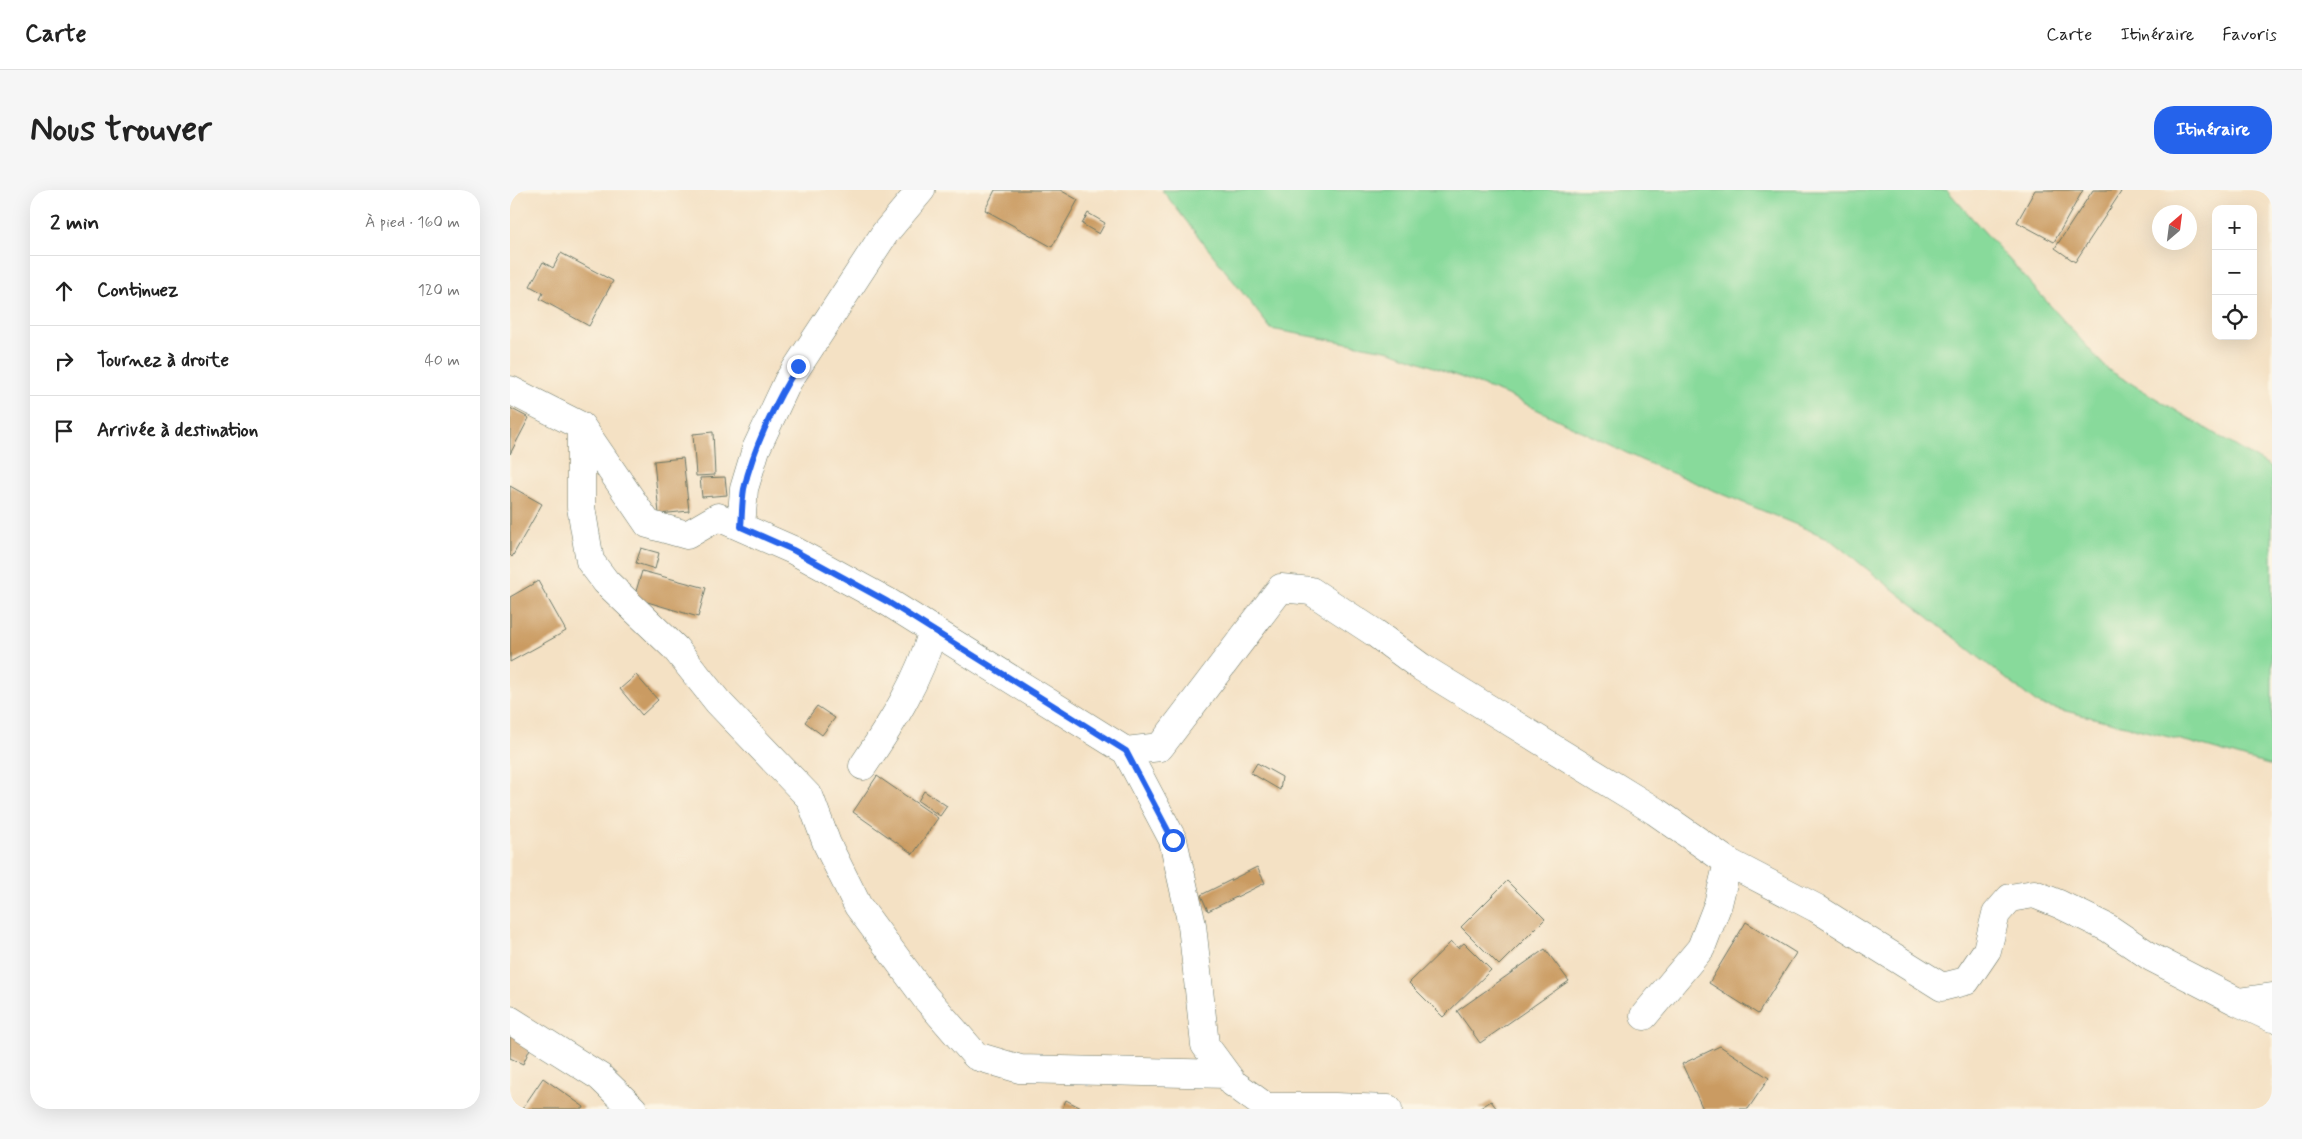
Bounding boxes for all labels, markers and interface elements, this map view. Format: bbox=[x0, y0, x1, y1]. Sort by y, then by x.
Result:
text: Carte bbox=[25, 19, 87, 50]
text: Carte bbox=[2046, 23, 2092, 47]
text: Itinéraire bbox=[2120, 23, 2194, 47]
text: Favoris bbox=[2222, 23, 2277, 47]
button: Itinéraire bbox=[2154, 106, 2272, 154]
text: Nous trouver bbox=[30, 107, 212, 153]
north arrow bbox=[2152, 205, 2197, 250]
map controls bbox=[2212, 205, 2257, 340]
button: + bbox=[2212, 205, 2257, 250]
text: 2 min bbox=[50, 209, 99, 237]
text: À pied · 160 m bbox=[365, 212, 460, 233]
button: − bbox=[2212, 250, 2257, 295]
icon: ahead bbox=[50, 277, 78, 305]
text: Continuez bbox=[97, 278, 178, 303]
text: 120 m bbox=[418, 280, 460, 301]
button: locate bbox=[2212, 295, 2257, 340]
icon: right bbox=[50, 347, 78, 375]
text: Tournez à droite bbox=[97, 348, 229, 373]
text: 40 m bbox=[424, 350, 460, 371]
route end bbox=[787, 355, 810, 378]
icon: arrive bbox=[50, 417, 78, 445]
text: Arrivée à destination bbox=[97, 418, 258, 443]
route start bbox=[1162, 829, 1185, 852]

